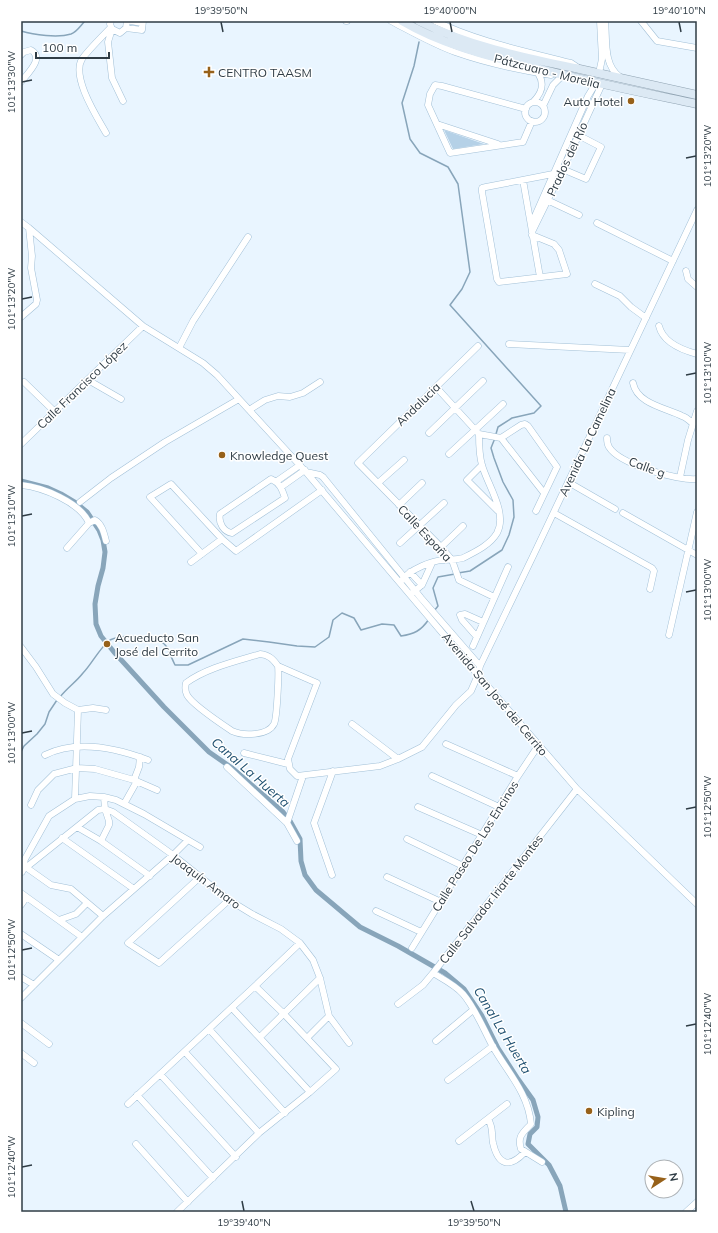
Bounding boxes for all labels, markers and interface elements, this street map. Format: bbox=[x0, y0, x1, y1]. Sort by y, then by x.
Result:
text: 19°39'50"N bbox=[194, 4, 248, 17]
text: 19°40'00"N bbox=[423, 4, 477, 17]
text: 19°40'10"N bbox=[652, 4, 706, 17]
scale bar bbox=[36, 34, 109, 60]
text: 100 m bbox=[42, 40, 77, 55]
text: 101°13'30"W bbox=[5, 51, 18, 113]
street label: Pátzcuaro - Morelia bbox=[492, 51, 602, 91]
place label: CENTRO TAASM bbox=[218, 65, 312, 80]
marker: CENTRO TAASM bbox=[203, 66, 215, 78]
place label: Auto Hotel bbox=[564, 94, 623, 109]
marker: Auto Hotel bbox=[626, 96, 636, 106]
street label: Prados del Río bbox=[543, 119, 591, 198]
text: 101°13'20"W bbox=[701, 125, 714, 187]
text: 101°13'20"W bbox=[5, 268, 18, 330]
street label: Calle Francisco López bbox=[34, 338, 130, 432]
text: 101°13'10"W bbox=[701, 342, 714, 404]
street label: Andalucia bbox=[393, 379, 443, 429]
street label: Avenida La Camelina bbox=[555, 385, 619, 499]
place label: Knowledge Quest bbox=[230, 448, 328, 463]
marker: Knowledge Quest bbox=[217, 450, 227, 460]
street label: Calle g bbox=[627, 453, 667, 481]
text: 101°13'10"W bbox=[5, 485, 18, 547]
street label: Calle España bbox=[395, 502, 455, 564]
text: 101°13'00"W bbox=[701, 559, 714, 621]
street label: Avenida San José del Cerrito bbox=[439, 629, 551, 759]
place label: Acueducto San José del Cerrito bbox=[115, 630, 199, 659]
marker: Acueducto San José del Cerrito bbox=[102, 639, 112, 649]
text: 101°13'00"W bbox=[5, 702, 18, 764]
water label: Canal La Huerta bbox=[209, 734, 294, 811]
text: 101°12'50"W bbox=[701, 776, 714, 838]
street label: Calle Paseo De Los Encinos bbox=[428, 778, 522, 914]
street label: Calle Salvador Iriarte Montes bbox=[436, 831, 546, 967]
street label: Joaquín Amaro bbox=[168, 850, 244, 912]
text: 101°12'50"W bbox=[5, 919, 18, 981]
water label: Canal La Huerta bbox=[471, 984, 535, 1077]
text: 101°12'40"W bbox=[701, 993, 714, 1055]
place label: Kipling bbox=[597, 1104, 635, 1119]
marker: Kipling bbox=[584, 1106, 594, 1116]
text: 101°12'40"W bbox=[5, 1136, 18, 1198]
north arrow bbox=[644, 1159, 684, 1199]
text: N bbox=[666, 1171, 681, 1182]
text: 19°39'40"N bbox=[217, 1216, 271, 1229]
text: 19°39'50"N bbox=[447, 1216, 501, 1229]

